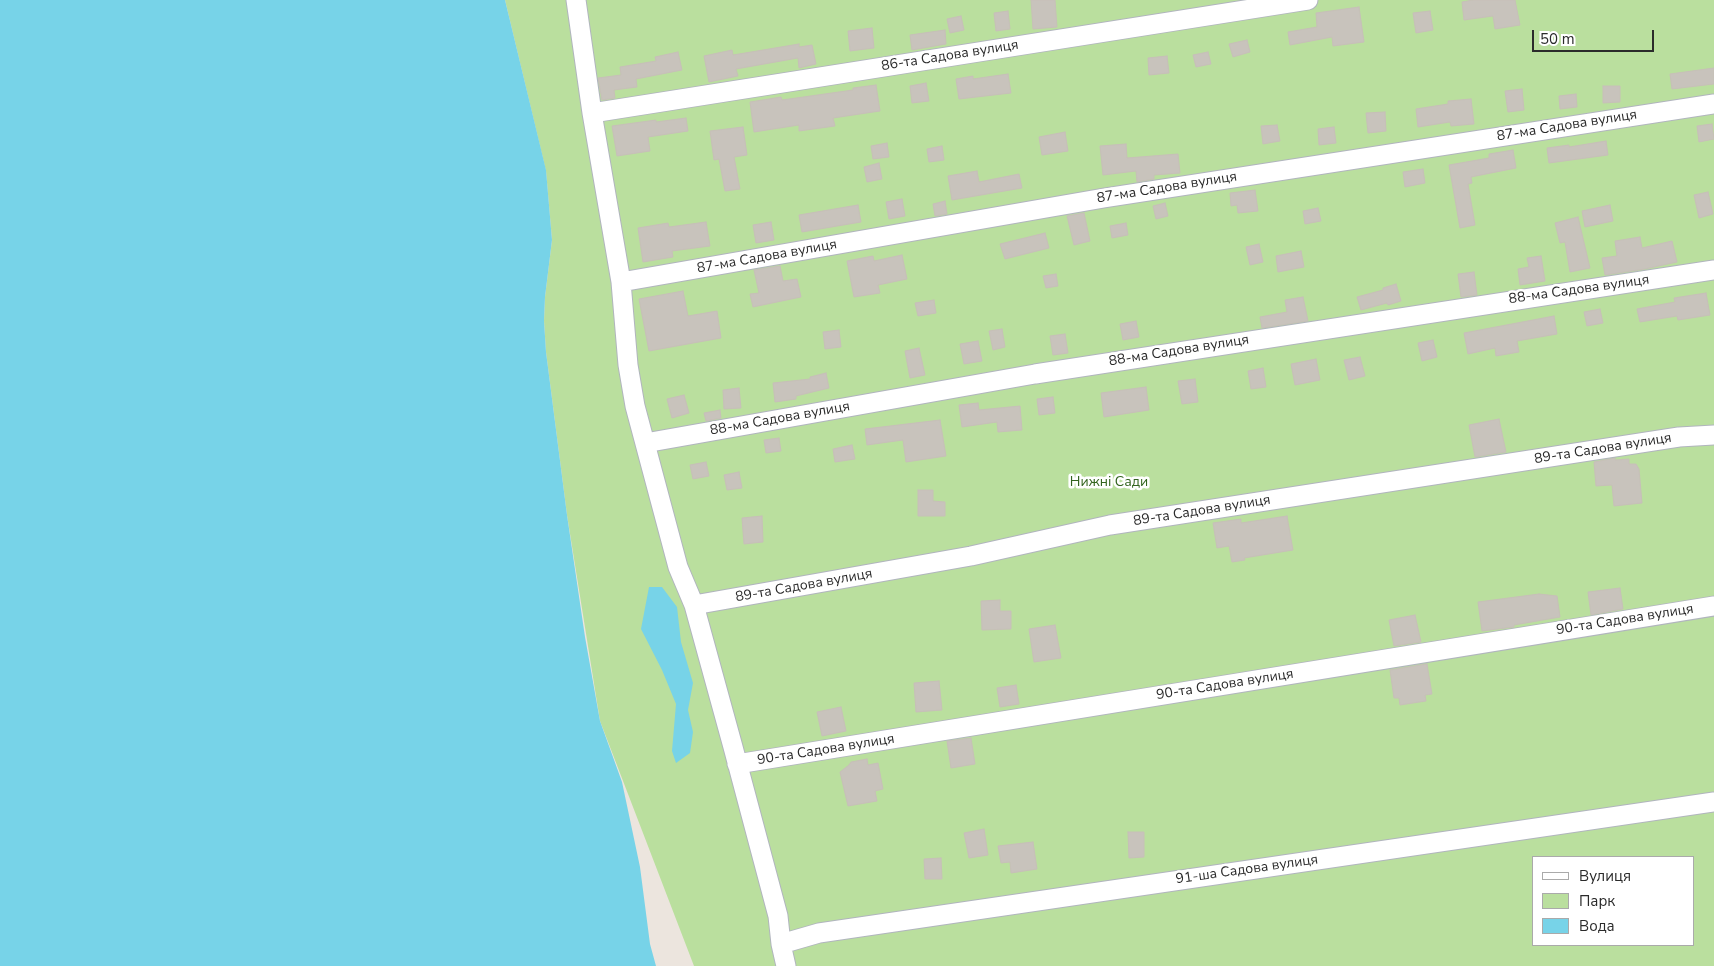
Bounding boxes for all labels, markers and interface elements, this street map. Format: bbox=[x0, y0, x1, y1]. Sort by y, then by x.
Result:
scale bar bbox=[1534, 20, 1656, 52]
text: 50 m bbox=[1540, 29, 1575, 49]
street label: 86-та Садова вулиця bbox=[880, 37, 1020, 75]
street label: 87-ма Садова вулиця bbox=[1496, 107, 1638, 145]
street label: 87-ма Садова вулиця bbox=[1096, 169, 1238, 207]
street label: 87-ма Садова вулиця bbox=[696, 236, 838, 278]
street label: 88-ма Садова вулиця bbox=[1508, 272, 1650, 308]
street label: 88-ма Садова вулиця bbox=[1108, 332, 1250, 370]
street label: 88-ма Садова вулиця bbox=[709, 398, 851, 440]
street label: 89-та Садова вулиця bbox=[1533, 430, 1673, 468]
park label: Нижні Сади bbox=[1070, 475, 1148, 491]
street label: 89-та Садова вулиця bbox=[1132, 492, 1272, 530]
street label: 89-та Садова вулиця bbox=[734, 566, 874, 606]
street label: 90-та Садова вулиця bbox=[1555, 601, 1695, 639]
street label: 90-та Садова вулиця bbox=[1155, 666, 1295, 704]
street label: 90-та Садова вулиця bbox=[756, 731, 896, 769]
street label: 91-ша Садова вулиця bbox=[1175, 852, 1319, 888]
legend bbox=[1532, 856, 1694, 946]
text: Вулиця bbox=[1579, 866, 1631, 886]
text: Парк bbox=[1579, 891, 1615, 911]
text: Вода bbox=[1579, 916, 1615, 936]

